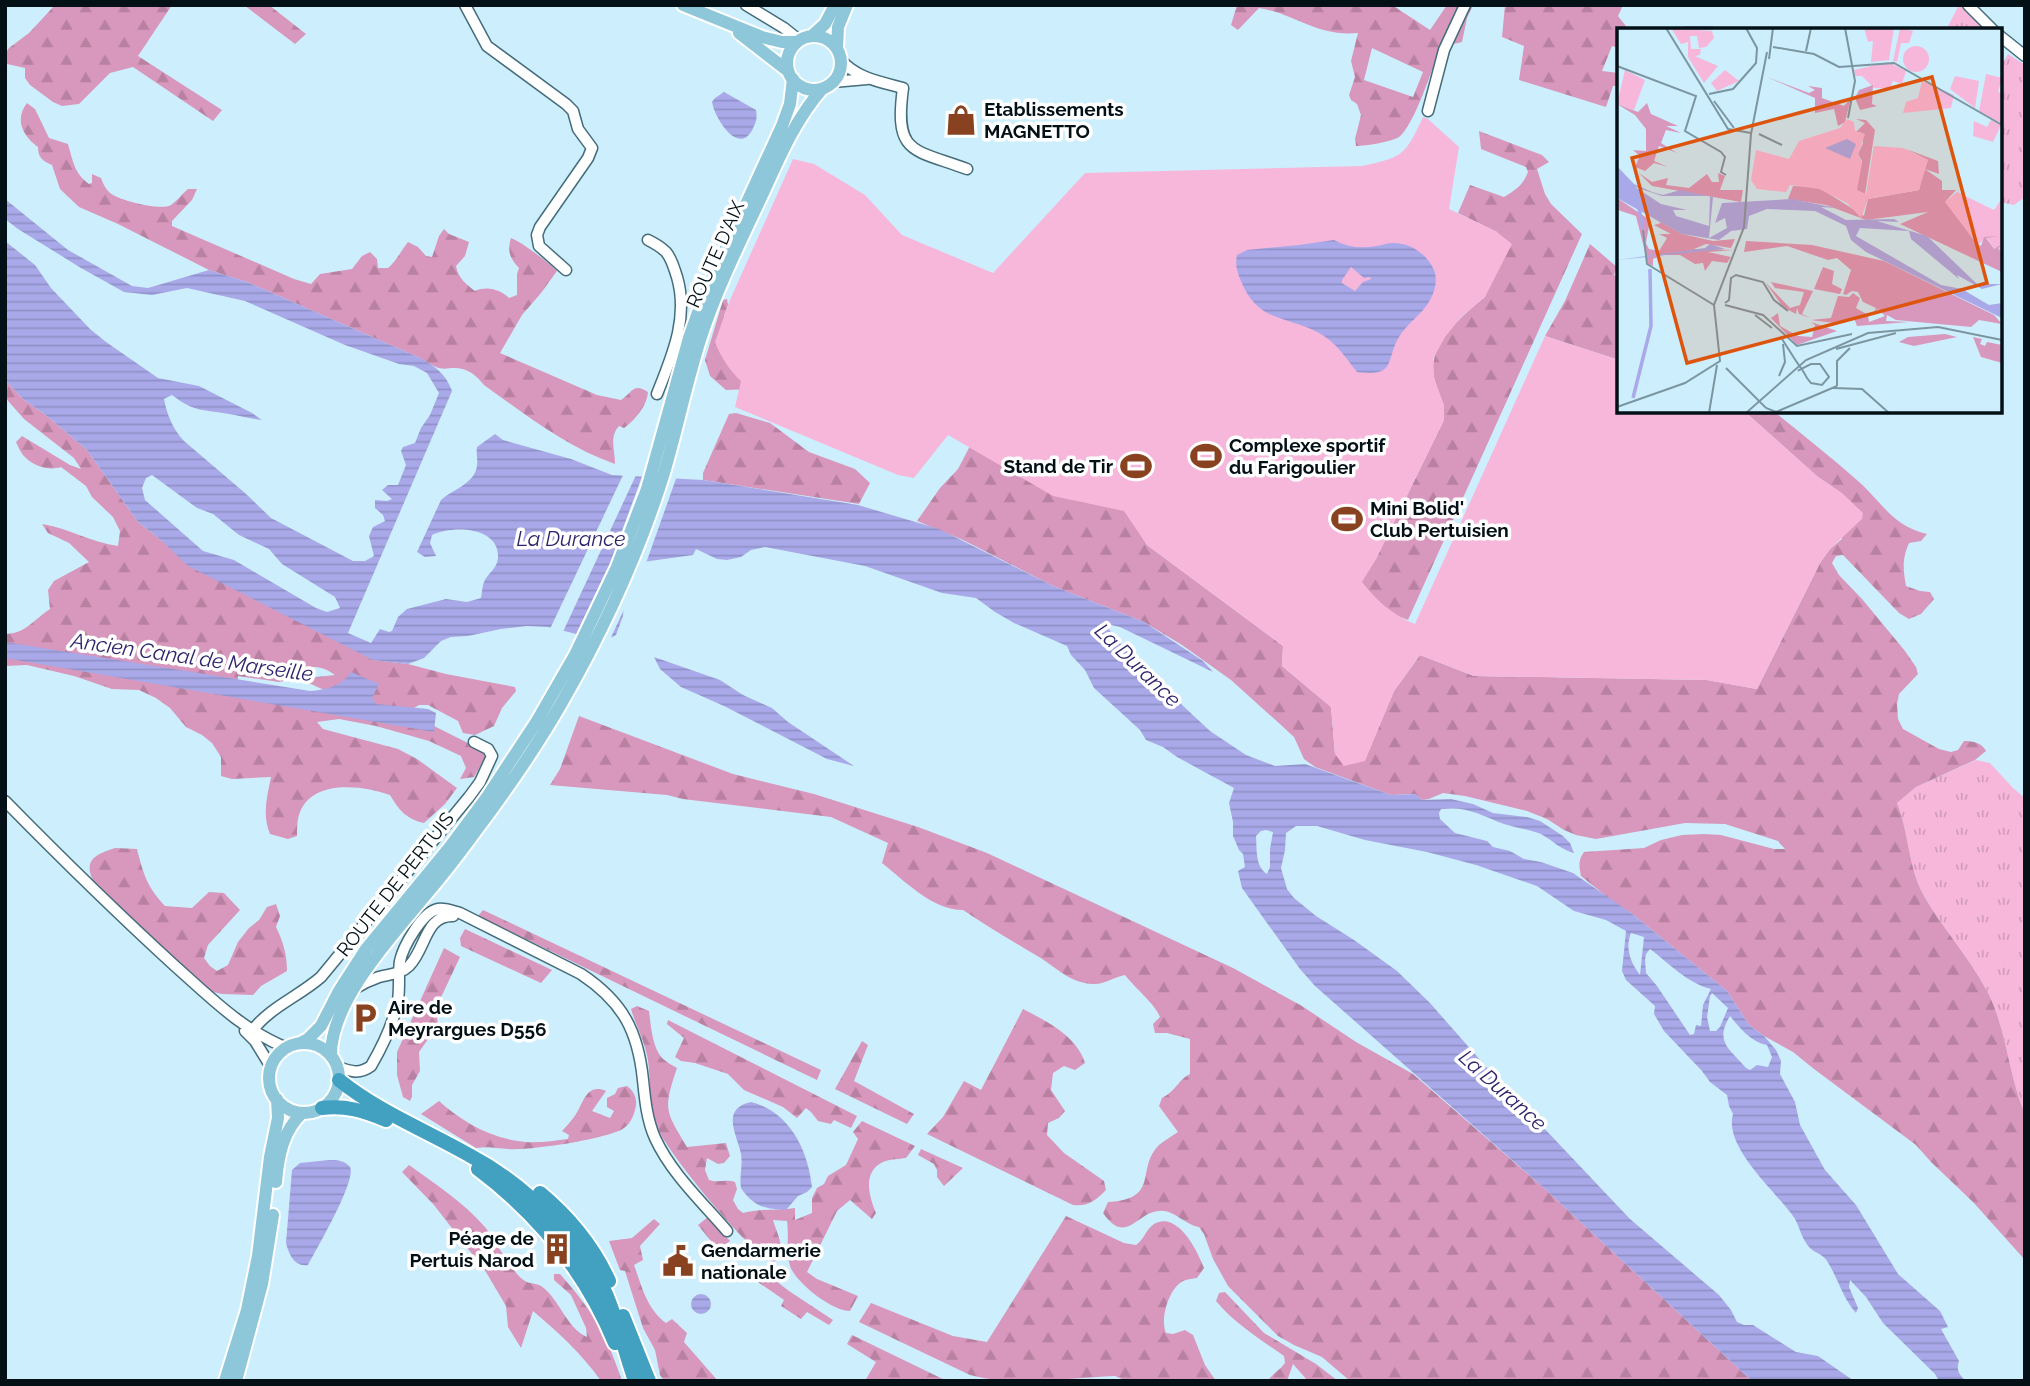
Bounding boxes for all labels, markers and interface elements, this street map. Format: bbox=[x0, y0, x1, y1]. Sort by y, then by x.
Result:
inset map bbox=[1617, 28, 2002, 413]
place label: Etablissements MAGNETTO bbox=[984, 98, 1124, 142]
shop icon: Etablissements MAGNETTO bbox=[944, 103, 978, 137]
street label: ROUTE D'AIX bbox=[682, 197, 748, 311]
place label: Complexe sportif du Farigoulier bbox=[1229, 434, 1386, 478]
sports icon: Complexe sportif du Farigoulier bbox=[1189, 439, 1223, 473]
sports icon: Stand de Tir bbox=[1119, 449, 1153, 483]
place label: Stand de Tir bbox=[1003, 455, 1114, 477]
place label: Mini Bolid' Club Pertuisien bbox=[1370, 497, 1509, 541]
sports icon: Mini Bolid' Club Pertuisien bbox=[1330, 502, 1364, 536]
water label: La Durance bbox=[517, 526, 625, 551]
water label: La Durance bbox=[1090, 618, 1186, 712]
water label: Ancien Canal de Marseille bbox=[68, 628, 315, 686]
street label: ROUTE DE PERTUIS bbox=[332, 808, 458, 960]
place label: Aire de Meyrargues D556 bbox=[388, 996, 547, 1040]
parking icon: Aire de Meyrargues D556 bbox=[348, 1001, 382, 1035]
water label: La Durance bbox=[1454, 1044, 1552, 1136]
place label: Péage de Pertuis Narod bbox=[410, 1227, 534, 1271]
building icon: Péage de Pertuis Narod bbox=[540, 1232, 574, 1266]
place label: Gendarmerie nationale bbox=[701, 1239, 821, 1283]
public building icon: Gendarmerie nationale bbox=[661, 1244, 695, 1278]

